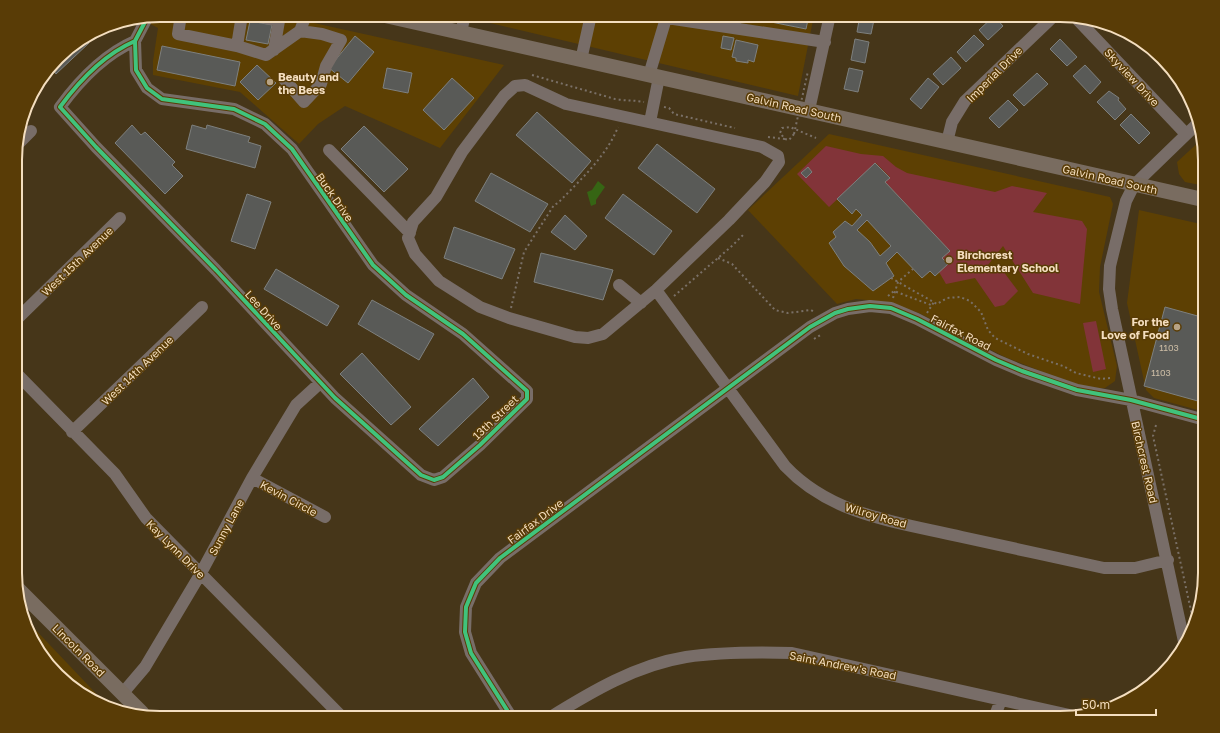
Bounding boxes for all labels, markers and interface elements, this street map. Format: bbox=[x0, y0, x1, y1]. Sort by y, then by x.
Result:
street label: Imperial Drive bbox=[963, 43, 1025, 105]
street label: Skyview Drive bbox=[1102, 45, 1162, 109]
place label: Beauty and the Bees bbox=[278, 70, 339, 96]
marker: Beauty and the Bees bbox=[265, 77, 275, 87]
street label: Galvin Road South bbox=[745, 90, 843, 124]
street label: Galvin Road South bbox=[1061, 162, 1159, 196]
street label: Buck Drive bbox=[314, 170, 356, 224]
street label: West 15th Avenue bbox=[39, 224, 115, 298]
place label: Birchcrest Elementary School bbox=[957, 248, 1059, 274]
marker: Birchcrest Elementary School bbox=[944, 255, 954, 265]
street label: Lee Drive bbox=[243, 287, 285, 333]
street label: Fairfax Road bbox=[929, 311, 993, 353]
place label: For the Love of Food bbox=[1101, 315, 1170, 341]
marker: For the Love of Food bbox=[1172, 322, 1182, 332]
street label: West 14th Avenue bbox=[99, 333, 175, 407]
house number: 1103 bbox=[1159, 342, 1179, 353]
house number: 1103 bbox=[1151, 367, 1171, 378]
street label: 13th Street bbox=[470, 392, 520, 442]
street label: Birchcrest Road bbox=[1129, 420, 1161, 504]
street label: Kevin Circle bbox=[258, 478, 320, 518]
street label: Fairfax Drive bbox=[505, 496, 565, 546]
street label: Sunny Lane bbox=[206, 497, 246, 557]
street label: Wilroy Road bbox=[844, 500, 908, 530]
street label: Kay Lynn Drive bbox=[144, 517, 208, 581]
street label: Lincoln Road bbox=[50, 621, 108, 679]
street label: Saint Andrew's Road bbox=[788, 648, 898, 682]
scale bar bbox=[1076, 691, 1156, 717]
text: 50 m bbox=[1082, 697, 1110, 712]

